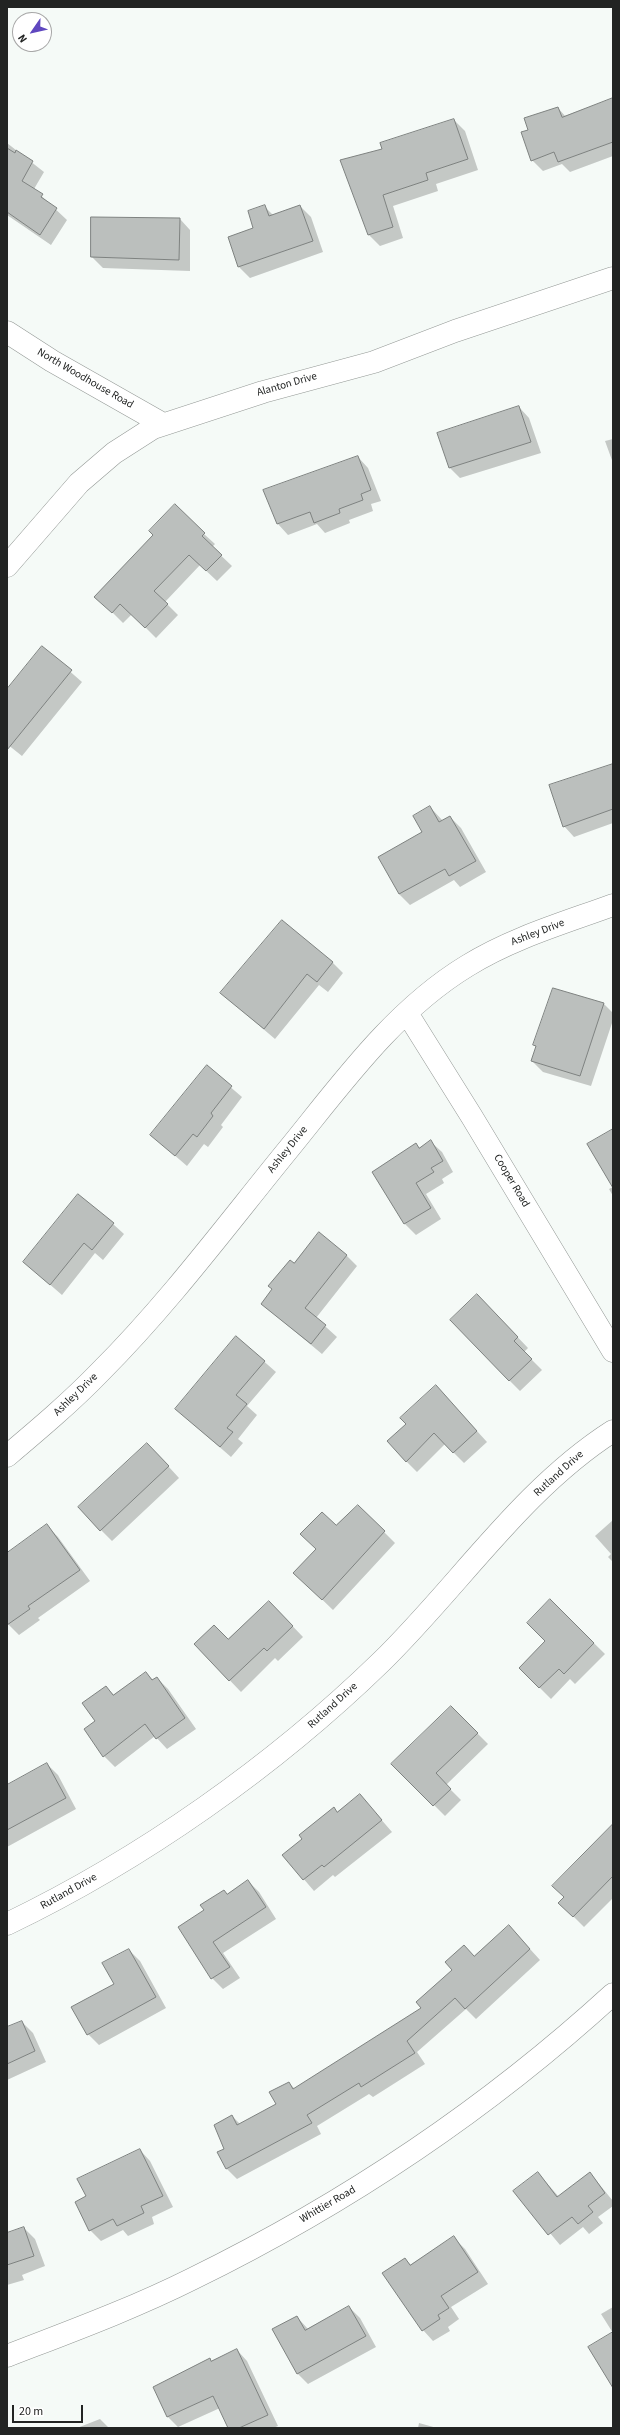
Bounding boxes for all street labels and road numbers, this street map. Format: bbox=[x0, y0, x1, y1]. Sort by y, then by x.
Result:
street label: North Woodhouse Road bbox=[34, 346, 136, 412]
street label: Alanton Drive bbox=[255, 370, 319, 400]
street label: Ashley Drive bbox=[509, 917, 567, 949]
street label: Ashley Drive bbox=[265, 1124, 311, 1176]
street label: Cooper Road bbox=[490, 1152, 532, 1210]
street label: Ashley Drive bbox=[51, 1371, 101, 1419]
street label: Rutland Drive bbox=[531, 1448, 587, 1500]
street label: Rutland Drive bbox=[305, 1680, 361, 1732]
street label: Rutland Drive bbox=[38, 1871, 100, 1913]
street label: Whittier Road bbox=[298, 2184, 358, 2226]

